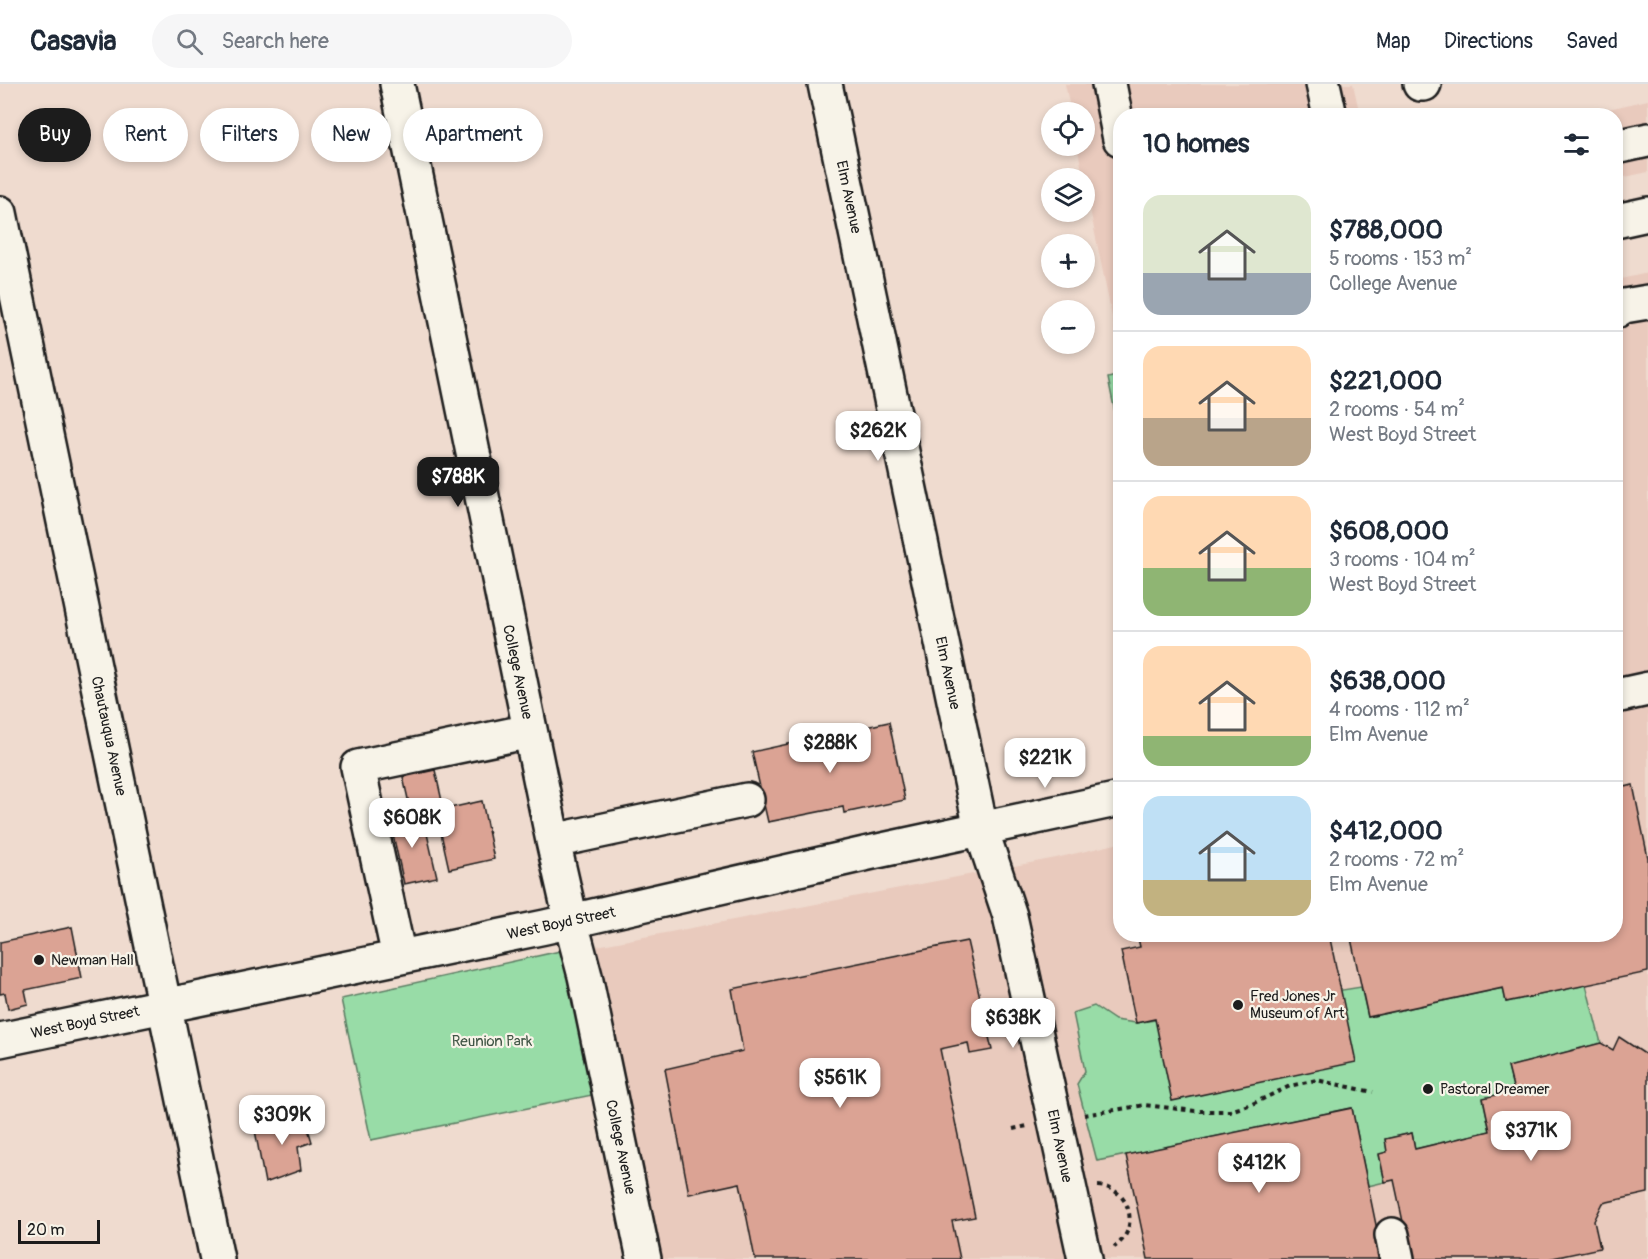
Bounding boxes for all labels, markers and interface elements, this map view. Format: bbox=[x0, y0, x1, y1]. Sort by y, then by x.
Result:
search box bbox=[152, 14, 572, 68]
text: Casavia bbox=[30, 24, 116, 59]
icon: search bbox=[173, 25, 206, 58]
text: Search here bbox=[221, 27, 329, 55]
text: Map bbox=[1376, 28, 1411, 55]
text: Directions bbox=[1444, 28, 1533, 55]
text: Saved bbox=[1566, 28, 1618, 55]
map controls bbox=[1041, 102, 1095, 354]
button: locate bbox=[1041, 102, 1095, 156]
chip: Buy bbox=[18, 108, 91, 162]
chip: Rent bbox=[103, 108, 188, 162]
chip: Filters bbox=[200, 108, 299, 162]
chip: New bbox=[311, 108, 391, 162]
chip: Apartment bbox=[403, 108, 543, 162]
text: 10 homes bbox=[1143, 128, 1249, 160]
icon: filters bbox=[1560, 128, 1593, 161]
street label: Elm Avenue bbox=[832, 159, 866, 236]
button: layers bbox=[1041, 168, 1095, 222]
text: $788,000 bbox=[1329, 214, 1443, 246]
icon: home bbox=[1191, 219, 1263, 291]
button: + bbox=[1041, 234, 1095, 288]
text: 5 rooms · 153 m² bbox=[1329, 246, 1472, 271]
text: College Avenue bbox=[1329, 271, 1457, 296]
button: − bbox=[1041, 300, 1095, 354]
text: $221,000 bbox=[1329, 365, 1442, 397]
icon: home bbox=[1191, 370, 1263, 442]
text: 2 rooms · 54 m² bbox=[1329, 397, 1465, 422]
pin: $262K bbox=[836, 411, 920, 462]
text: $262K bbox=[850, 418, 906, 443]
text: West Boyd Street bbox=[1329, 422, 1476, 447]
pin: $788K bbox=[416, 457, 500, 508]
text: $788K bbox=[431, 464, 485, 489]
text: $608,000 bbox=[1329, 515, 1449, 547]
icon: home bbox=[1191, 520, 1263, 592]
text: 3 rooms · 104 m² bbox=[1329, 547, 1476, 572]
text: West Boyd Street bbox=[1329, 572, 1476, 597]
street label: College Avenue bbox=[498, 623, 537, 722]
street label: Elm Avenue bbox=[931, 635, 965, 712]
text: $638,000 bbox=[1329, 665, 1446, 697]
icon: home bbox=[1191, 670, 1263, 742]
street label: Chautauqua Avenue bbox=[87, 675, 131, 798]
text: 4 rooms · 112 m² bbox=[1329, 697, 1470, 722]
text: Elm Avenue bbox=[1329, 722, 1428, 747]
pin: $288K bbox=[788, 723, 872, 774]
text: $288K bbox=[803, 730, 857, 755]
pin: $221K bbox=[1003, 738, 1087, 789]
text: $221K bbox=[1018, 745, 1072, 770]
pin: $608K bbox=[370, 798, 454, 849]
text: $608K bbox=[383, 805, 441, 830]
text: $412,000 bbox=[1329, 815, 1443, 847]
icon: home bbox=[1191, 820, 1263, 892]
text: 2 rooms · 72 m² bbox=[1329, 847, 1464, 872]
text: Elm Avenue bbox=[1329, 872, 1428, 897]
street label: West Boyd Street bbox=[505, 903, 618, 944]
place label: Newman Hall bbox=[51, 951, 134, 970]
marker: Newman Hall bbox=[32, 953, 46, 967]
place label: Fred Jones Jr Museum of Art bbox=[1250, 987, 1346, 1023]
pin: $638K bbox=[971, 998, 1055, 1049]
marker: Fred Jones Jr Museum of Art bbox=[1231, 998, 1245, 1012]
street label: West Boyd Street bbox=[29, 1002, 142, 1043]
text: $638K bbox=[985, 1005, 1041, 1030]
park label: Reunion Park bbox=[452, 1032, 533, 1051]
pin: $561K bbox=[798, 1058, 882, 1109]
text: $561K bbox=[813, 1065, 867, 1090]
place label: Pastoral Dreamer bbox=[1440, 1080, 1550, 1099]
marker: Pastoral Dreamer bbox=[1421, 1082, 1435, 1096]
pin: $309K bbox=[240, 1095, 324, 1146]
street label: College Avenue bbox=[601, 1098, 640, 1197]
text: $309K bbox=[253, 1102, 311, 1127]
street label: Elm Avenue bbox=[1043, 1108, 1077, 1185]
pin: $371K bbox=[1489, 1111, 1573, 1162]
text: $371K bbox=[1505, 1118, 1557, 1143]
pin: $412K bbox=[1217, 1143, 1301, 1194]
text: $412K bbox=[1232, 1150, 1286, 1175]
scale bar bbox=[18, 1217, 100, 1244]
text: 20 m bbox=[27, 1220, 65, 1240]

